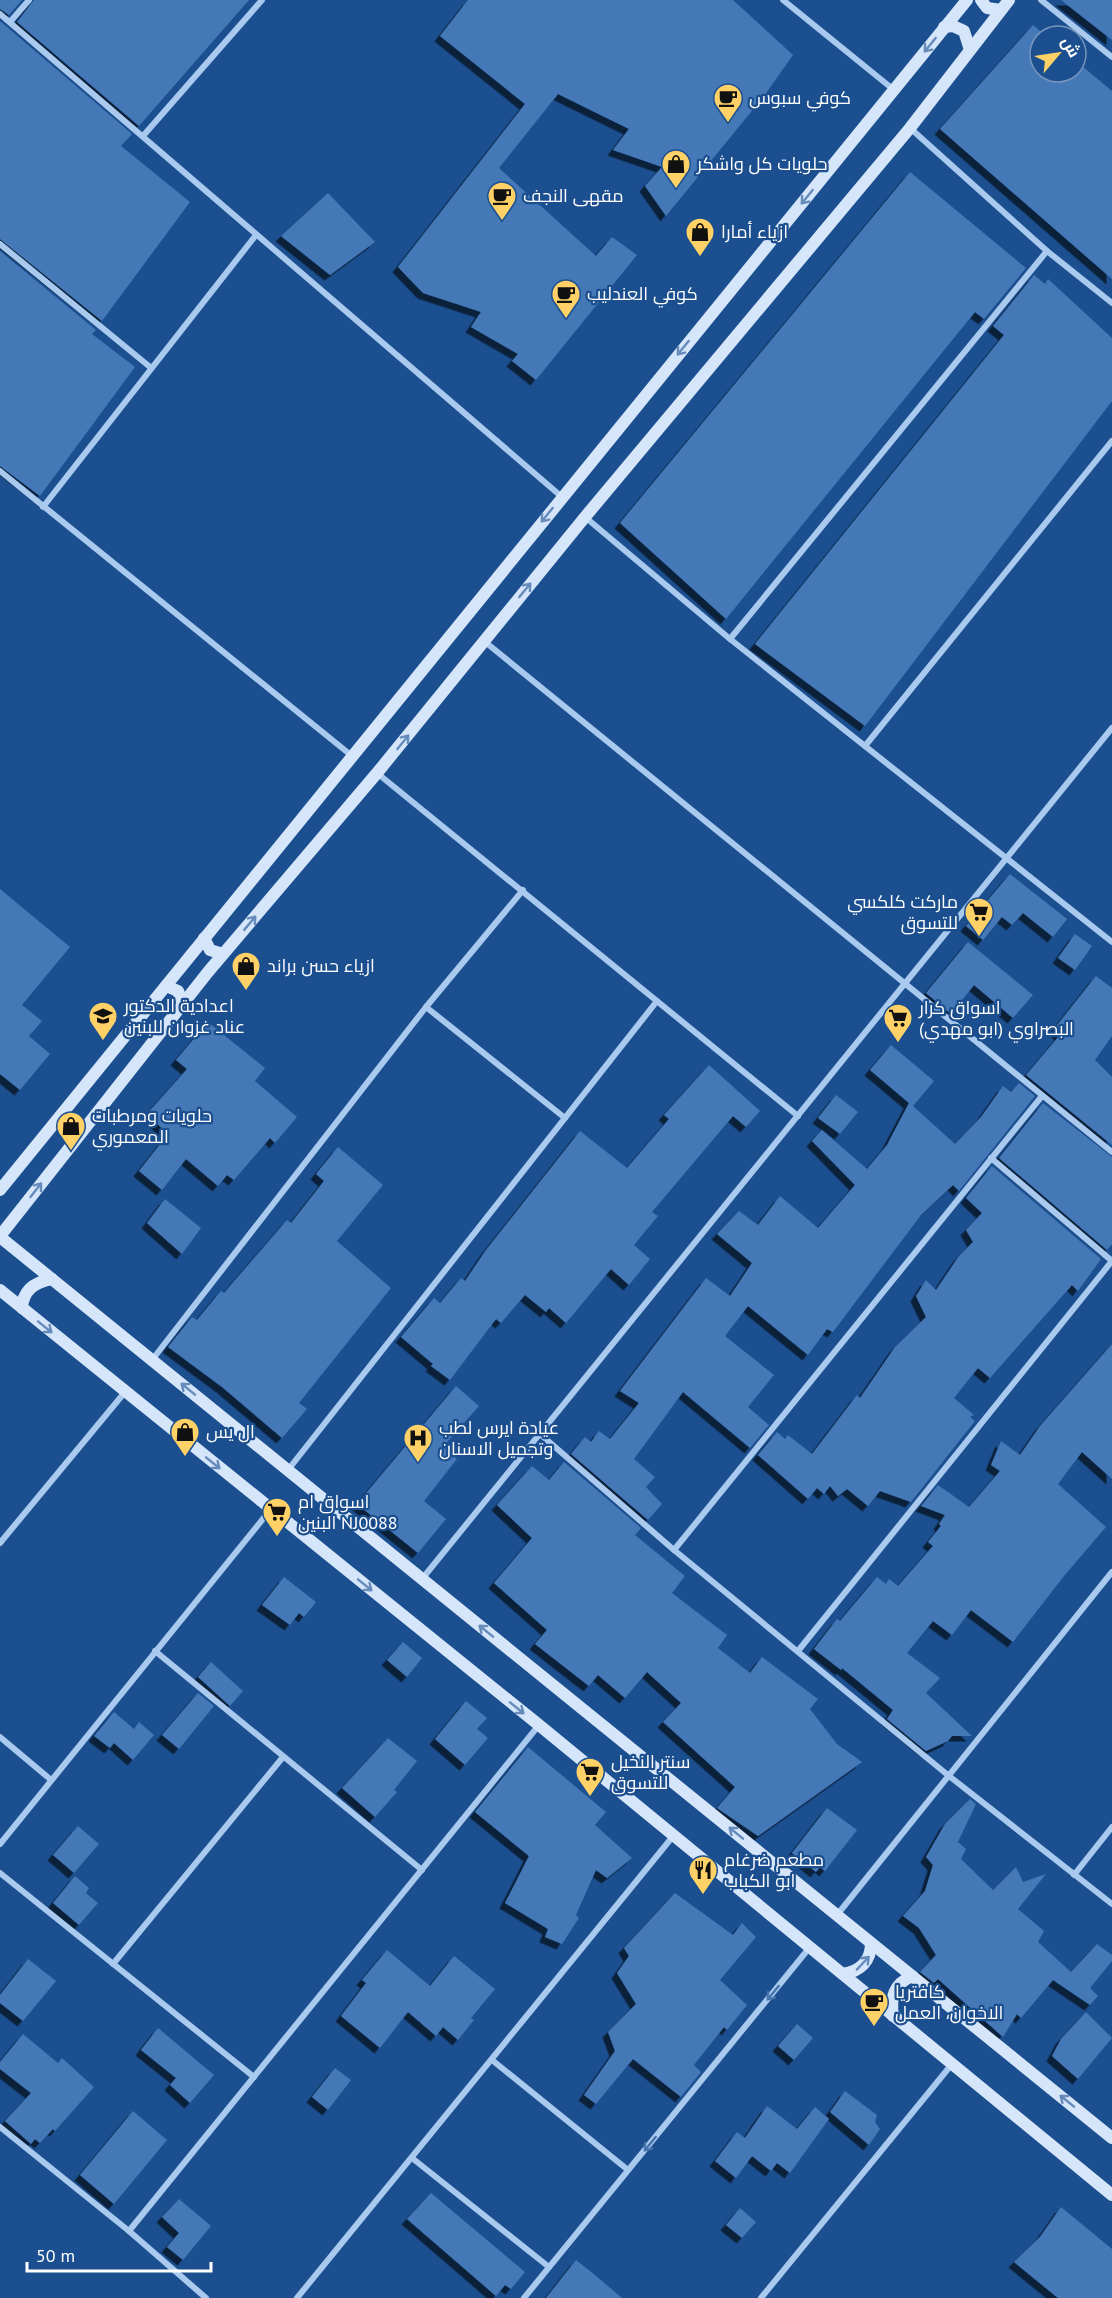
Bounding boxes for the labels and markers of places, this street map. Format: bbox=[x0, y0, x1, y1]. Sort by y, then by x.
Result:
cafe icon: كوفي سبوس bbox=[712, 82, 744, 124]
place label: كوفي سبوس bbox=[749, 86, 851, 112]
shop icon: حلويات كل واشكر bbox=[660, 148, 692, 190]
place label: حلويات كل واشكر bbox=[696, 152, 827, 175]
cafe icon: مقهى النجف bbox=[486, 180, 518, 222]
place label: مقهى النجف bbox=[523, 184, 624, 207]
shop icon: ازياء أمارا bbox=[684, 216, 716, 258]
place label: ازياء أمارا bbox=[721, 220, 788, 243]
cafe icon: كوفي العندليب bbox=[550, 278, 582, 320]
place label: كوفي العندليب bbox=[587, 282, 698, 308]
place label: ماركت كلكسي للتسوق bbox=[847, 890, 958, 935]
supermarket icon: ماركت كلكسي للتسوق bbox=[963, 896, 995, 938]
shop icon: ازياء حسن براند bbox=[230, 950, 262, 992]
place label: ازياء حسن براند bbox=[267, 954, 375, 977]
place label: اعدادية الدكتور عناد غزوان للبنين bbox=[123, 994, 245, 1038]
place label: اسواق كرار البصراوي (ابو مهدي) bbox=[918, 996, 1074, 1043]
school or university icon: اعدادية الدكتور عناد غزوان للبنين bbox=[87, 1000, 119, 1042]
supermarket icon: اسواق كرار البصراوي (ابو مهدي) bbox=[882, 1002, 914, 1044]
place label: حلويات ومرطبات المعموري bbox=[92, 1104, 212, 1151]
shop icon: حلويات ومرطبات المعموري bbox=[55, 1110, 87, 1152]
shop icon: ال يس bbox=[169, 1416, 201, 1458]
place label: عيادة ايرس لطب وتجميل الاسنان bbox=[439, 1416, 559, 1460]
place label: ال يس bbox=[206, 1420, 255, 1443]
hospital icon: عيادة ايرس لطب وتجميل الاسنان bbox=[402, 1422, 434, 1464]
place label: اسواق ام البنين NJ0088 bbox=[298, 1490, 398, 1534]
supermarket icon: اسواق ام البنين NJ0088 bbox=[261, 1496, 293, 1538]
place label: سنتر النخيل للتسوق bbox=[611, 1750, 691, 1795]
supermarket icon: سنتر النخيل للتسوق bbox=[574, 1756, 606, 1798]
place label: مطعم ضرغام ابو الكباب bbox=[724, 1848, 824, 1892]
restaurant icon: مطعم ضرغام ابو الكباب bbox=[687, 1854, 719, 1896]
place label: كافتريا الاخوان، العمل bbox=[895, 1980, 1003, 2024]
cafe icon: كافتريا الاخوان، العمل bbox=[858, 1986, 890, 2028]

